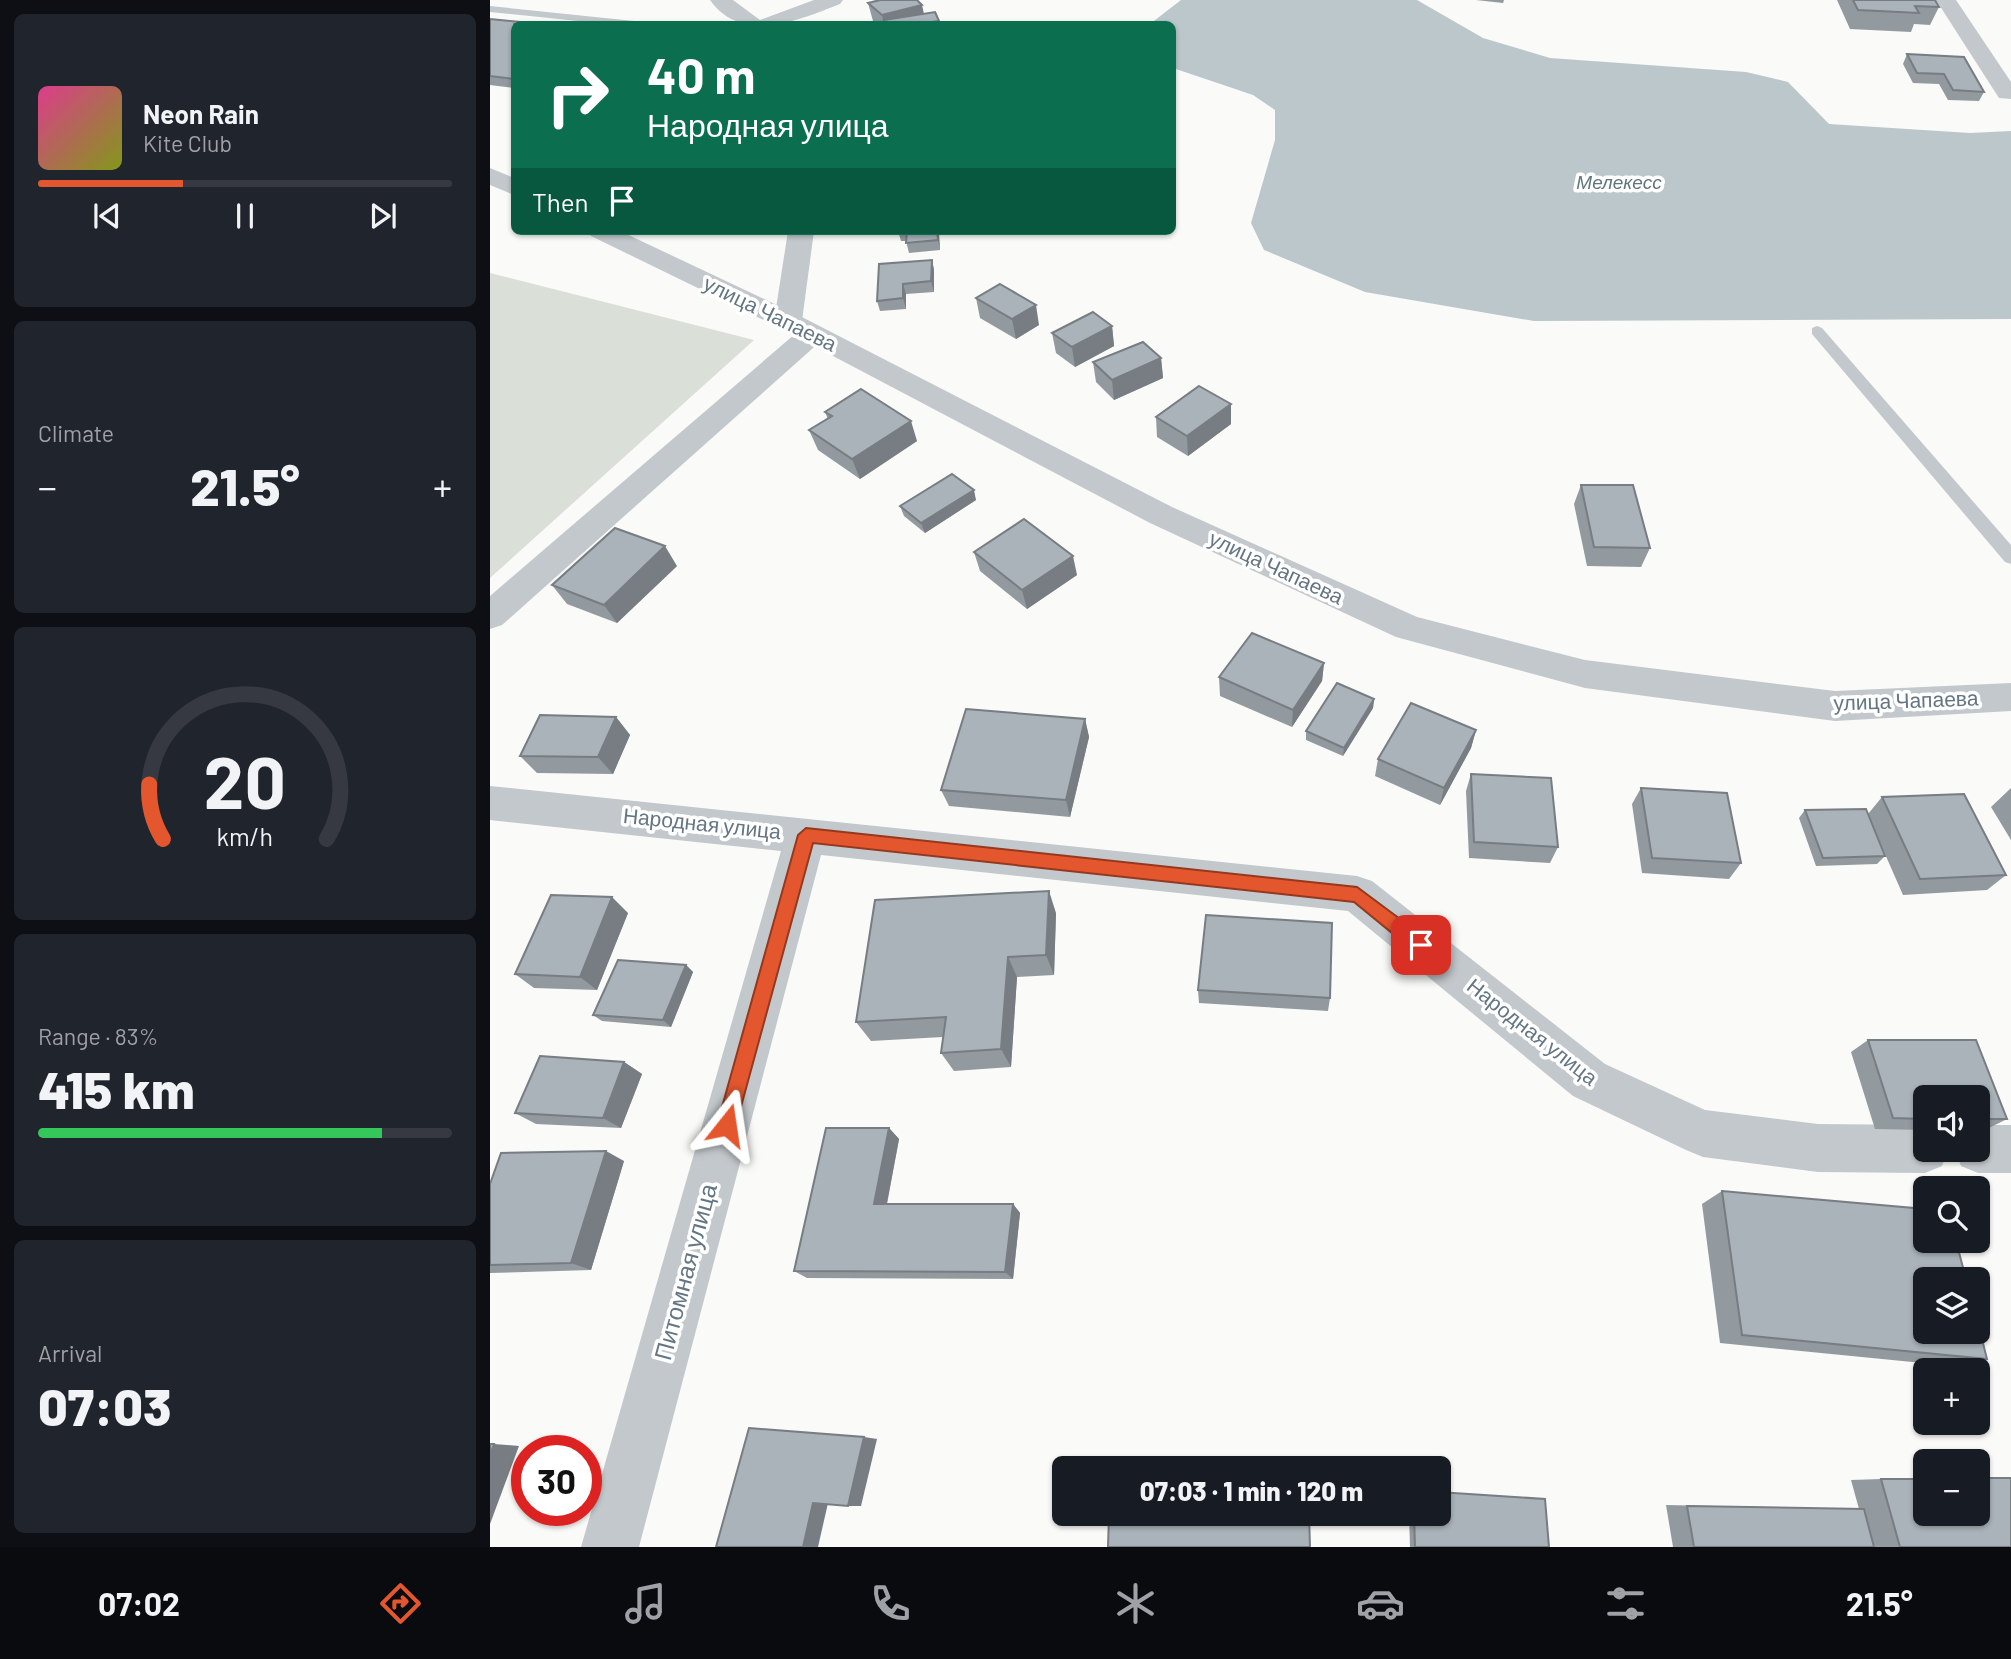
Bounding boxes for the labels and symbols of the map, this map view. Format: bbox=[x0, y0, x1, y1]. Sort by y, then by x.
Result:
water label: Мелекесс bbox=[1576, 170, 1662, 193]
street label: улица Чапаева bbox=[700, 270, 842, 356]
street label: улица Чапаева bbox=[1206, 525, 1348, 609]
street label: улица Чапаева bbox=[1833, 684, 1979, 715]
street label: Народная улица bbox=[622, 802, 783, 843]
pin bbox=[1391, 915, 1451, 975]
street label: Народная улица bbox=[1463, 972, 1603, 1090]
position arrow bbox=[690, 1088, 764, 1162]
street label: Питомная улица bbox=[647, 1180, 722, 1363]
speed limit sign: 30 bbox=[511, 1435, 602, 1526]

